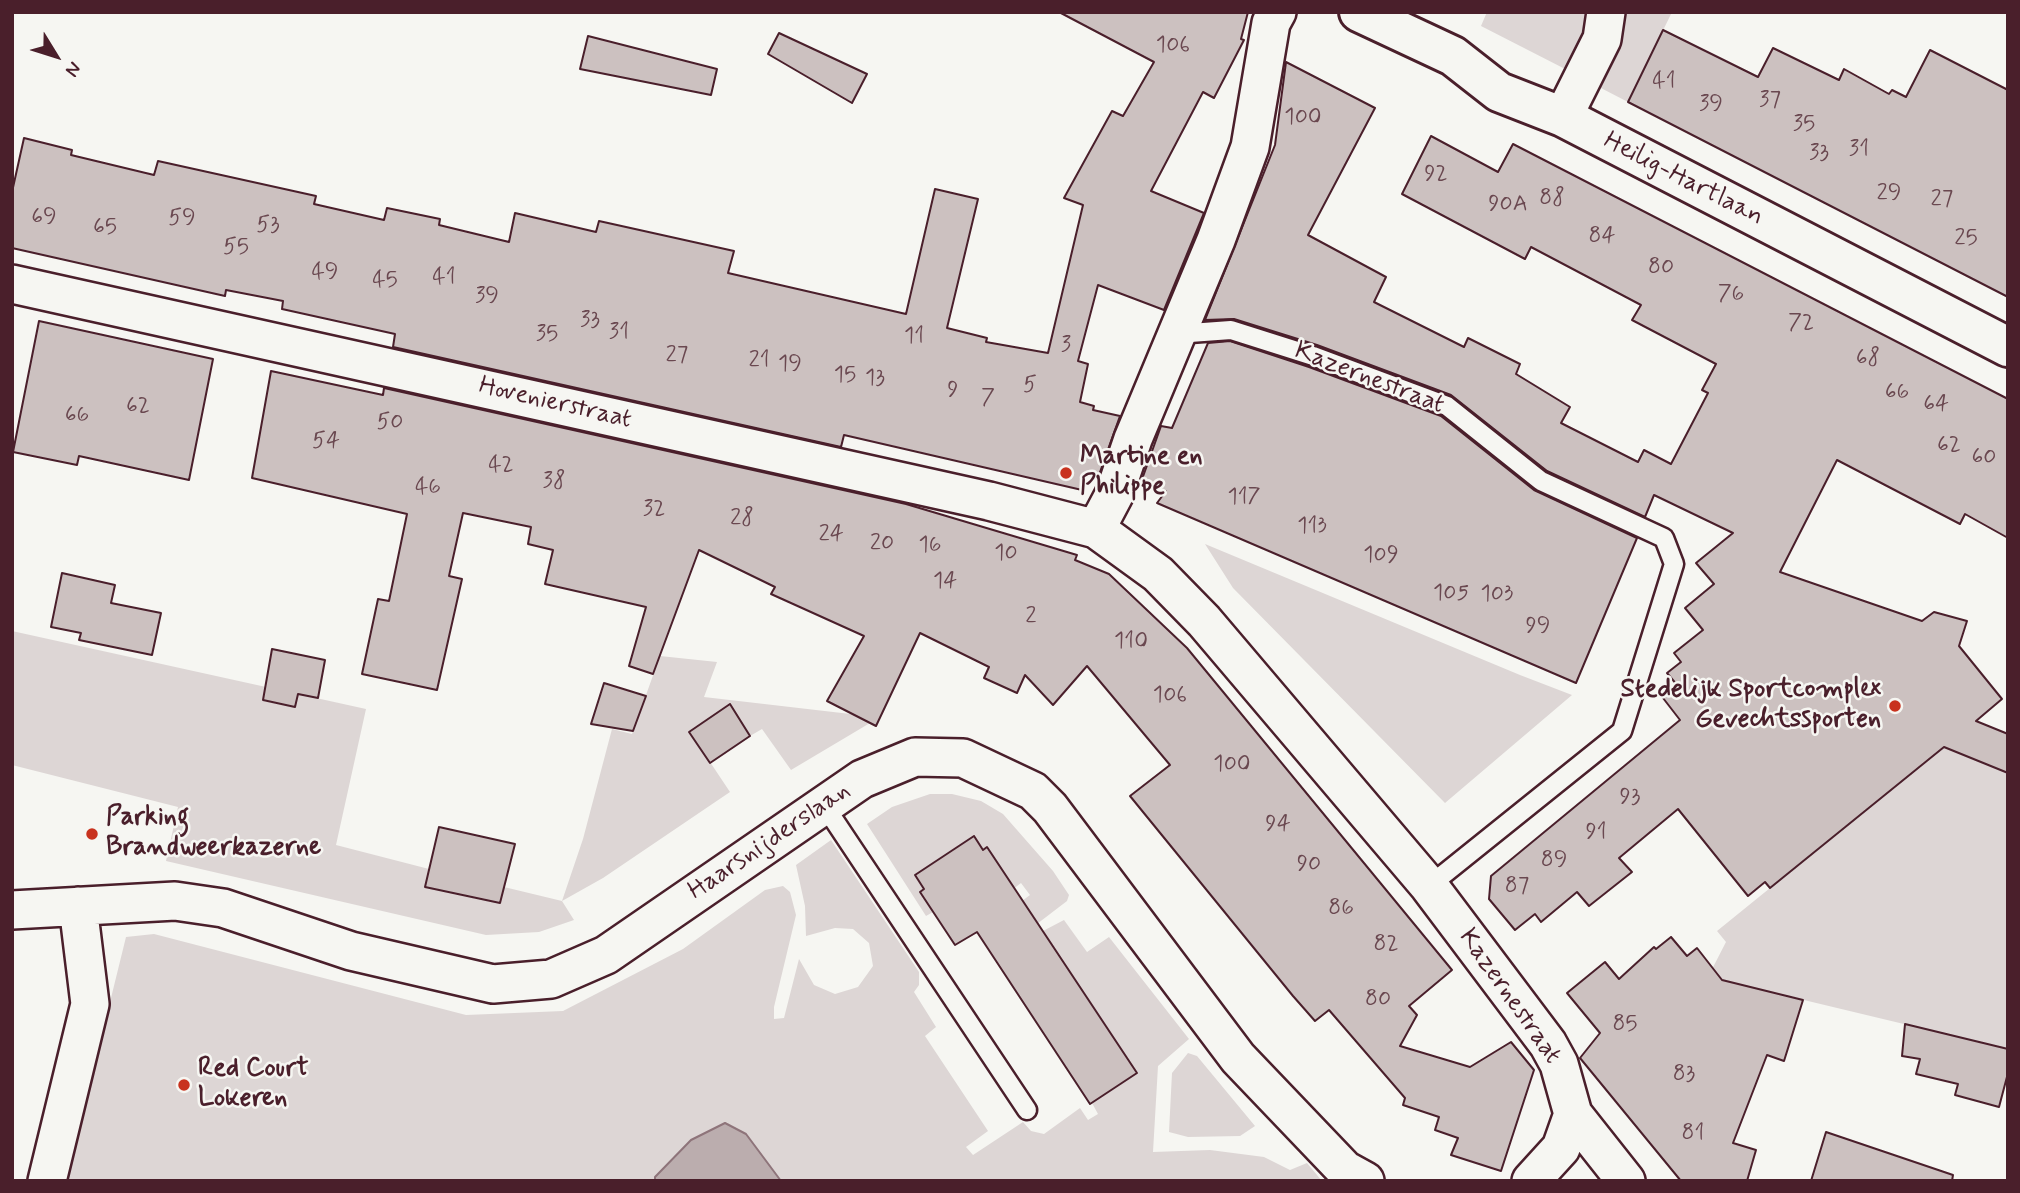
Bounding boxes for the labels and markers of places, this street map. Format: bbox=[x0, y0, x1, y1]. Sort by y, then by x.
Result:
place label: Martine en Philippe bbox=[1080, 442, 1203, 504]
marker: Martine en Philippe bbox=[1058, 465, 1074, 481]
place label: Stedelijk Sportcomplex Gevechtssporten bbox=[1621, 675, 1881, 736]
marker: Stedelijk Sportcomplex Gevechtssporten bbox=[1887, 698, 1903, 714]
place label: Parking Brandweerkazerne bbox=[106, 803, 321, 864]
marker: Parking Brandweerkazerne bbox=[84, 826, 100, 842]
place label: Red Court Lokeren bbox=[198, 1054, 308, 1116]
marker: Red Court Lokeren bbox=[176, 1077, 192, 1093]

